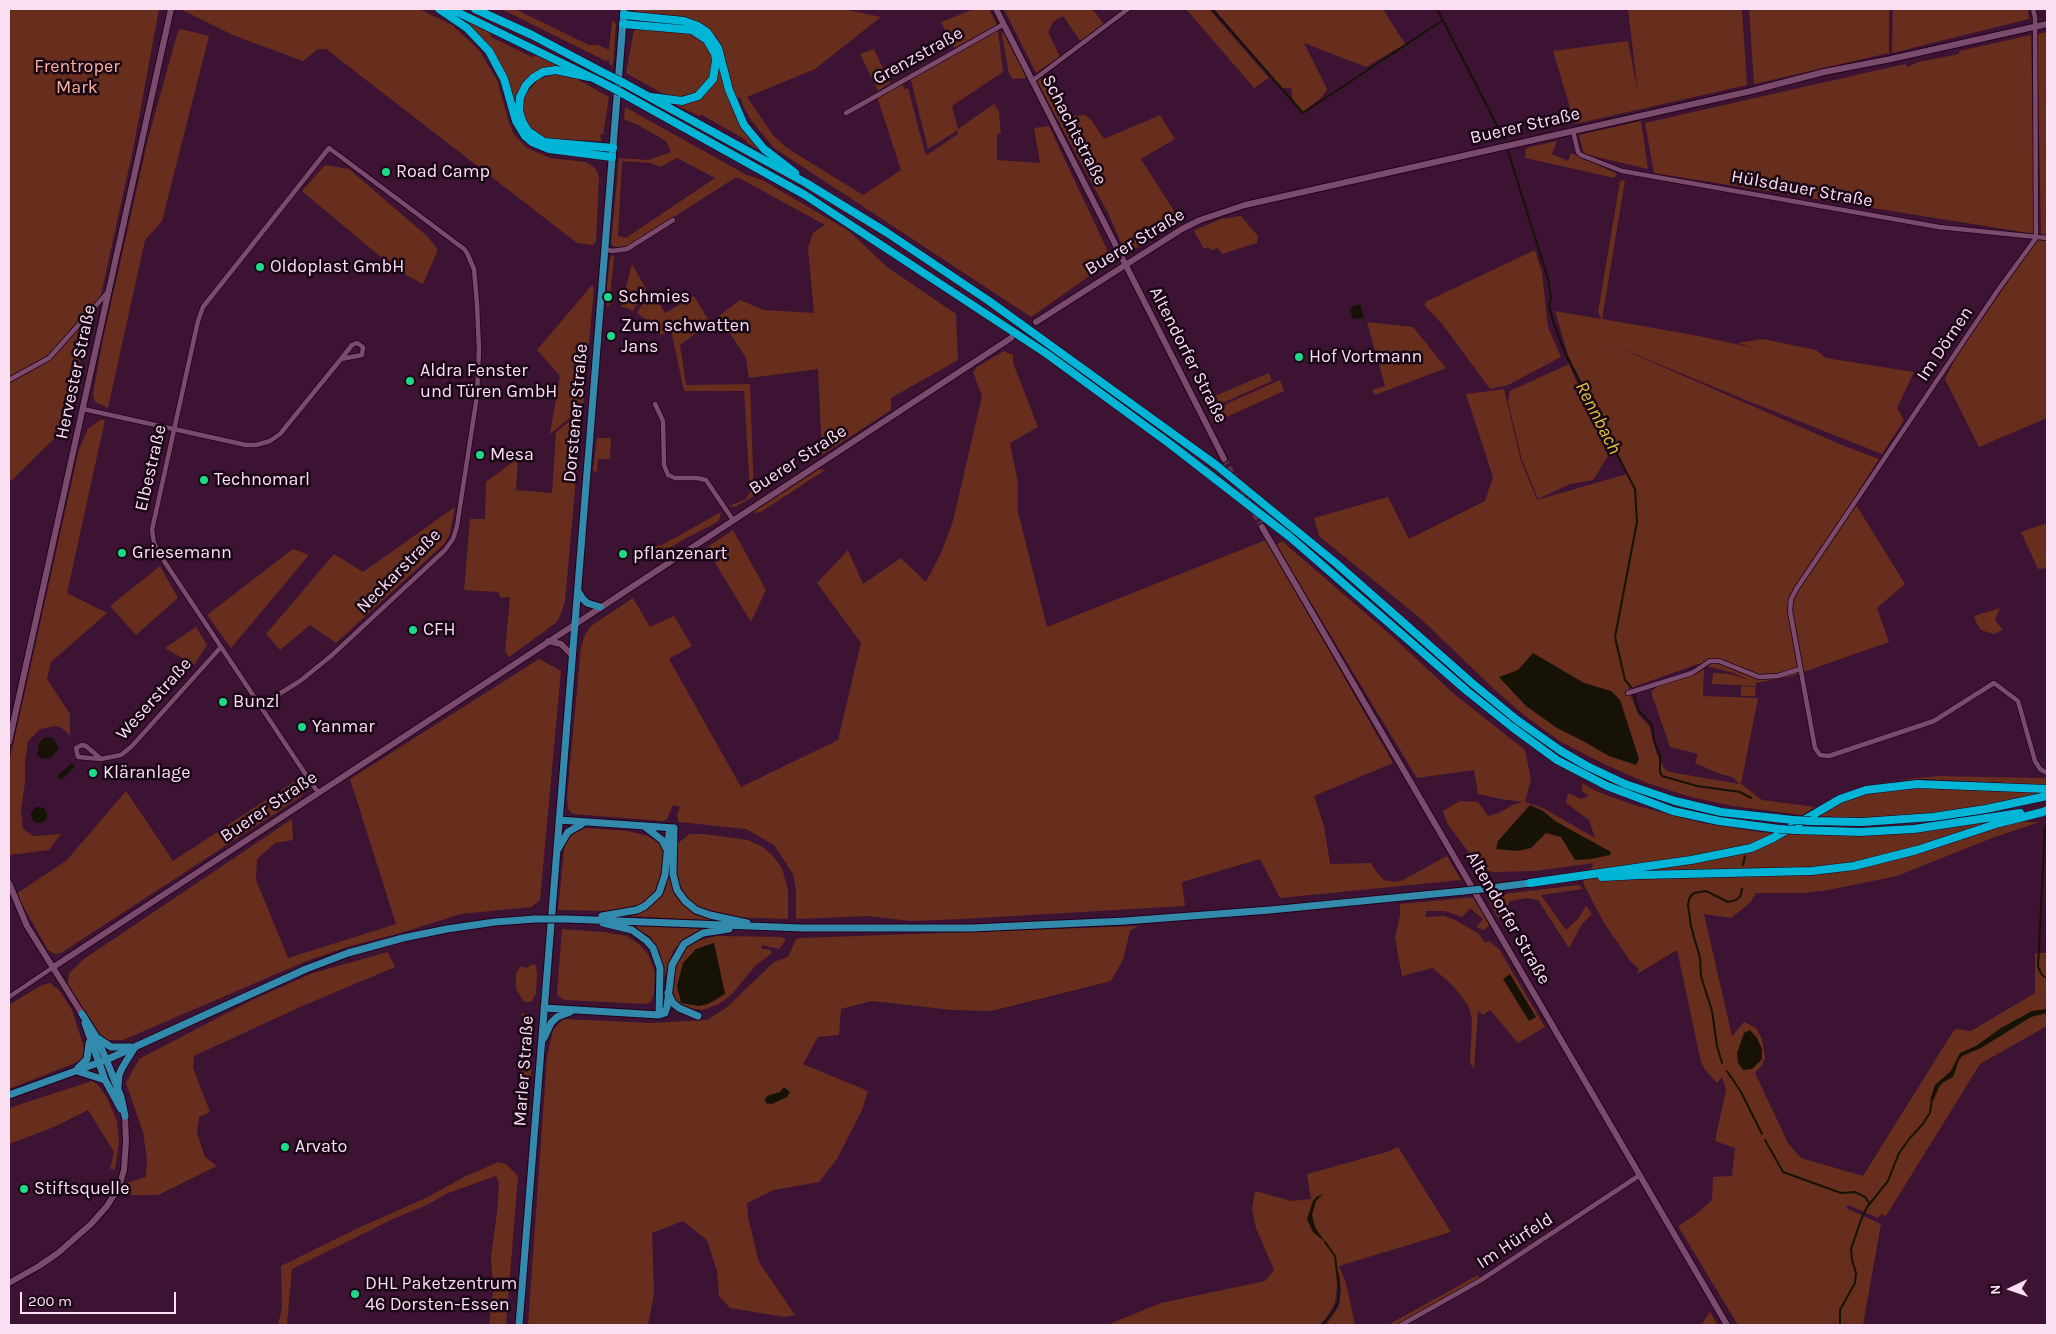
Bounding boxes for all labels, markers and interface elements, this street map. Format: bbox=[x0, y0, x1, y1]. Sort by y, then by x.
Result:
street label: Grenzstraße bbox=[869, 22, 967, 90]
park label: Frentroper Mark bbox=[34, 56, 120, 98]
street label: Schachtstraße bbox=[1037, 71, 1111, 189]
street label: Buerer Straße bbox=[1468, 103, 1582, 149]
place label: Road Camp bbox=[396, 161, 490, 183]
marker: Road Camp bbox=[380, 166, 392, 178]
street label: Hülsdauer Straße bbox=[1730, 166, 1874, 212]
street label: Buerer Straße bbox=[1081, 204, 1189, 280]
place label: Oldoplast GmbH bbox=[270, 256, 404, 278]
marker: Oldoplast GmbH bbox=[254, 261, 266, 273]
street label: Altendorfer Straße bbox=[1144, 283, 1232, 427]
place label: Schmies bbox=[618, 286, 690, 308]
marker: Schmies bbox=[602, 291, 614, 303]
street label: Hervester Straße bbox=[51, 303, 101, 441]
street label: Im Dörnen bbox=[1912, 303, 1978, 385]
place label: Zum schwatten Jans bbox=[621, 315, 750, 358]
marker: Zum schwatten Jans bbox=[605, 330, 617, 342]
street label: Dorstener Straße bbox=[559, 343, 593, 483]
place label: Hof Vortmann bbox=[1309, 346, 1422, 368]
marker: Hof Vortmann bbox=[1293, 351, 1305, 363]
place label: Aldra Fenster und Türen GmbH bbox=[420, 360, 557, 402]
marker: Aldra Fenster und Türen GmbH bbox=[404, 375, 416, 387]
water label: Rennbach bbox=[1570, 378, 1626, 458]
street label: Buerer Straße bbox=[745, 420, 851, 500]
street label: Elbestraße bbox=[131, 423, 171, 513]
place label: Mesa bbox=[490, 444, 534, 466]
marker: Mesa bbox=[474, 449, 486, 461]
place label: Technomarl bbox=[214, 469, 310, 491]
marker: Technomarl bbox=[198, 474, 210, 486]
street label: Neckarstraße bbox=[352, 524, 446, 618]
place label: Griesemann bbox=[132, 542, 232, 564]
place label: pflanzenart bbox=[633, 543, 727, 565]
marker: Griesemann bbox=[116, 547, 128, 559]
marker: pflanzenart bbox=[617, 548, 629, 560]
place label: CFH bbox=[423, 619, 455, 641]
marker: CFH bbox=[407, 624, 419, 636]
street label: Weserstraße bbox=[112, 654, 196, 744]
place label: Bunzl bbox=[233, 691, 280, 713]
marker: Bunzl bbox=[217, 696, 229, 708]
place label: Yanmar bbox=[312, 716, 375, 738]
marker: Yanmar bbox=[296, 721, 308, 733]
place label: Kläranlage bbox=[103, 762, 191, 784]
marker: Kläranlage bbox=[87, 767, 99, 779]
street label: Buerer Straße bbox=[216, 767, 322, 847]
street label: Altendorfer Straße bbox=[1461, 848, 1555, 988]
street label: Marler Straße bbox=[509, 1015, 539, 1127]
place label: Arvato bbox=[295, 1136, 347, 1158]
marker: Arvato bbox=[279, 1141, 291, 1153]
place label: Stiftsquelle bbox=[34, 1178, 129, 1200]
marker: Stiftsquelle bbox=[18, 1183, 30, 1195]
street label: Im Hürfeld bbox=[1473, 1208, 1557, 1274]
north arrow bbox=[1986, 1264, 2036, 1314]
place label: DHL Paketzentrum 46 Dorsten-Essen bbox=[365, 1273, 517, 1316]
scale bar bbox=[22, 1282, 179, 1314]
text: N bbox=[1987, 1284, 2004, 1295]
marker: DHL Paketzentrum 46 Dorsten-Essen bbox=[349, 1288, 361, 1300]
text: 200 m bbox=[28, 1292, 72, 1310]

